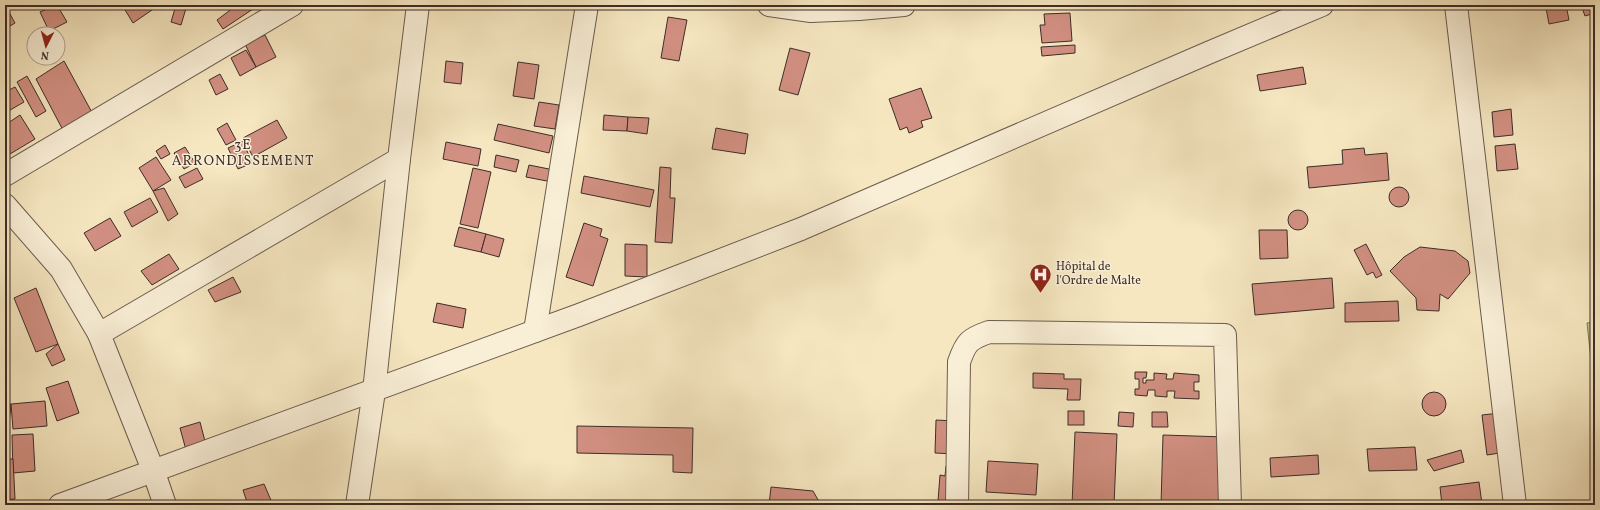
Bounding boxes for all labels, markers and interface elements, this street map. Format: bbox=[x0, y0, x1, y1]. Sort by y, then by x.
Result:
north arrow bbox=[26, 26, 66, 66]
text: N bbox=[40, 47, 50, 62]
district label: 3E ARRONDISSEMENT bbox=[172, 136, 314, 171]
place label: Hôpital de l'Ordre de Malte bbox=[1056, 259, 1141, 289]
hospital icon: Hôpital de l'Ordre de Malte bbox=[1027, 261, 1053, 294]

